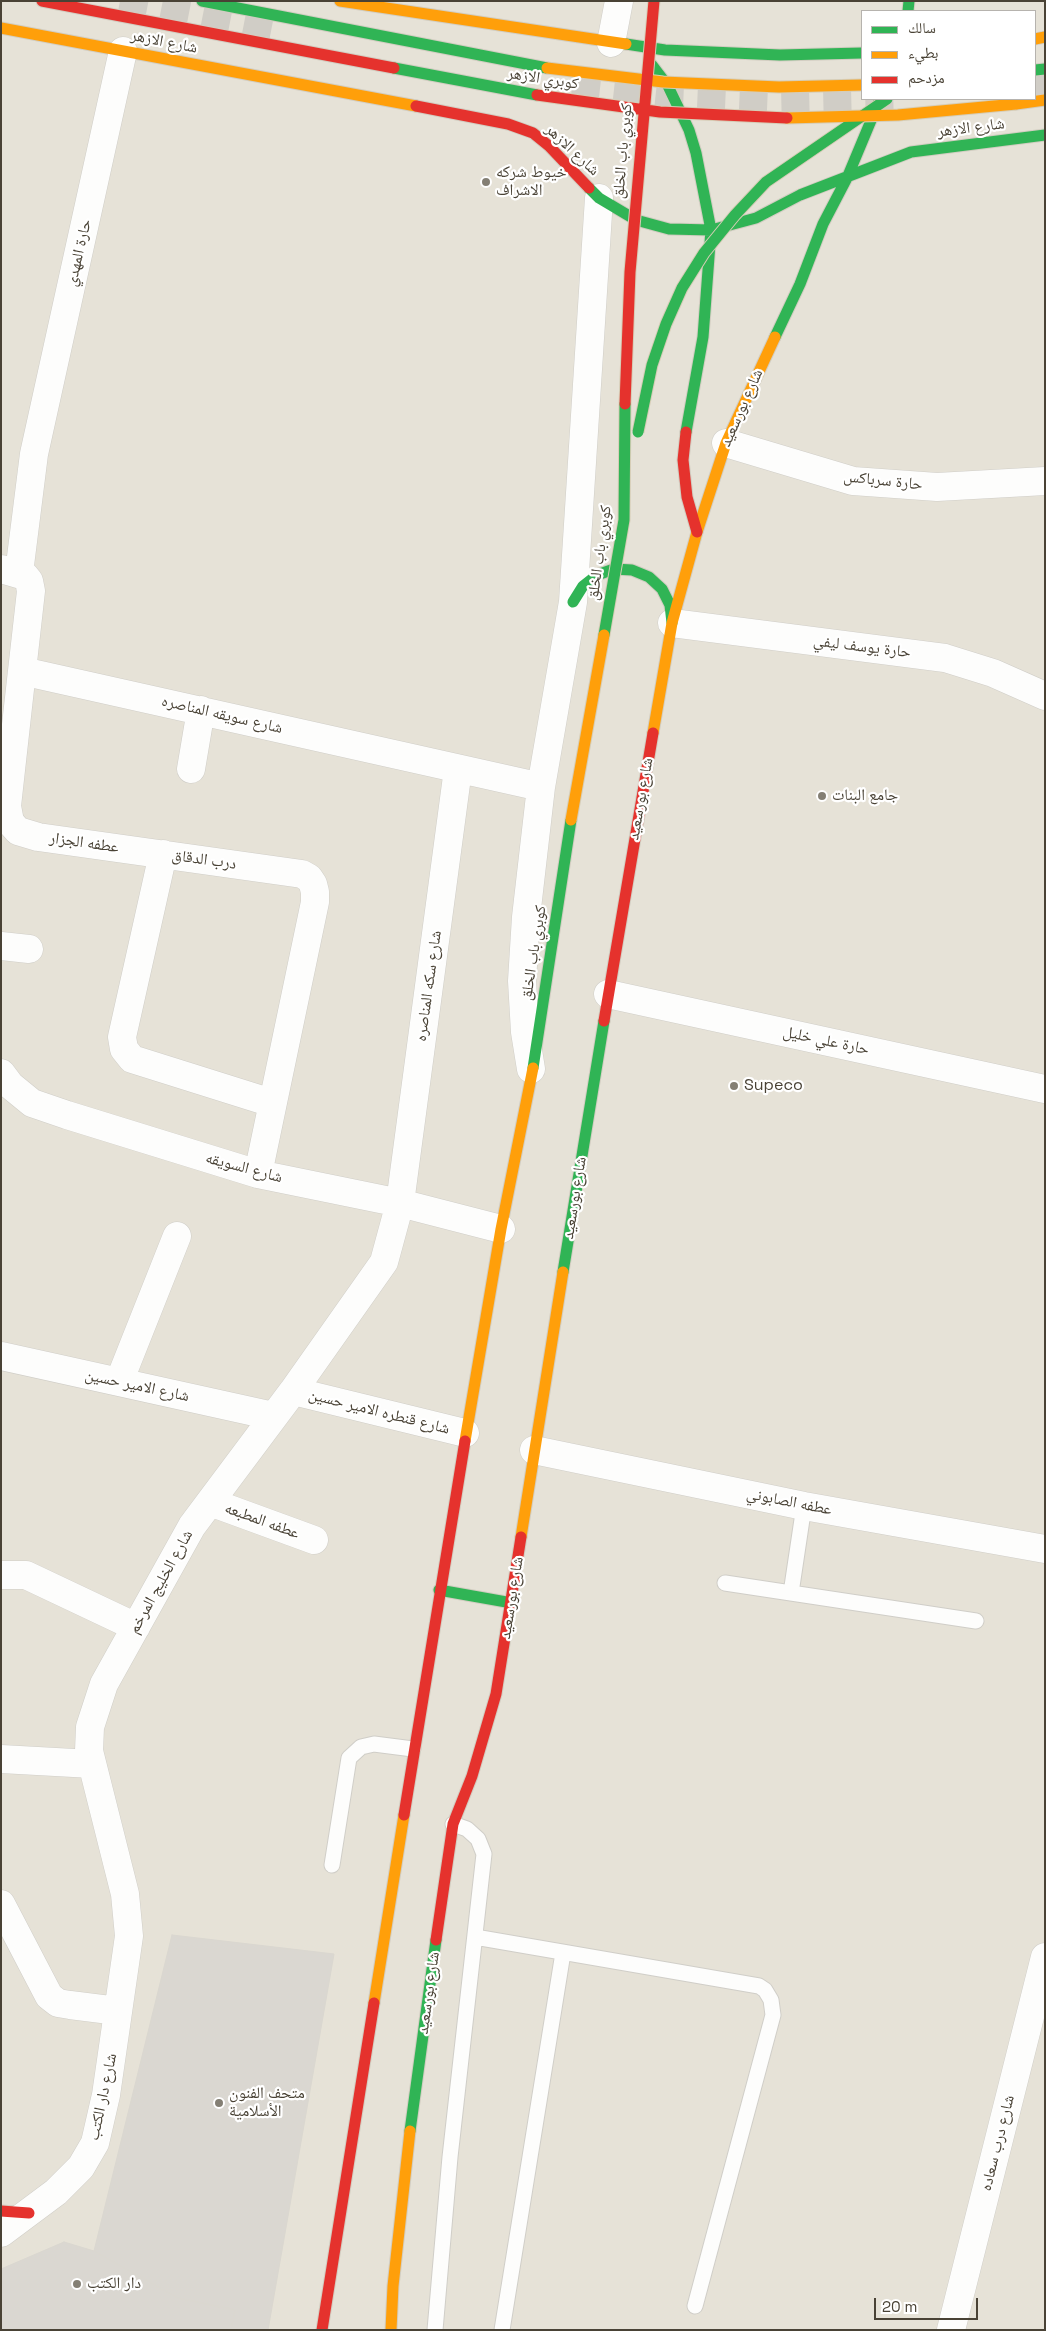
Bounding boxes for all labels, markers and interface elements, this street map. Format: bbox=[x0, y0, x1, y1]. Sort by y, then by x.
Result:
legend bbox=[861, 10, 1036, 100]
text: سالك bbox=[908, 18, 936, 37]
street label: شارع الازهر bbox=[129, 26, 199, 58]
text: بطيء bbox=[908, 43, 938, 62]
street label: كوبري الازهر bbox=[506, 64, 580, 94]
text: مزدحم bbox=[908, 68, 945, 87]
street label: كوبري باب الخلق bbox=[609, 102, 637, 200]
street label: شارع الازهر bbox=[936, 114, 1006, 142]
street label: شارع الازهر bbox=[541, 120, 603, 180]
place label: خيوط شركه الاشراف bbox=[496, 163, 567, 201]
marker: خيوط شركه الاشراف bbox=[480, 176, 492, 188]
street label: حارة المهدي bbox=[62, 218, 96, 288]
street label: شارع بورسعيد bbox=[716, 366, 768, 450]
street label: حارة سرباكس bbox=[843, 467, 923, 495]
street label: كوبري باب الخلق bbox=[584, 504, 616, 602]
street label: حارة يوسف ليفي bbox=[812, 631, 912, 663]
street label: شارع سويقه المناصره bbox=[160, 692, 284, 738]
street label: شارع بورسعيد bbox=[624, 756, 658, 842]
place label: جامع البنات bbox=[832, 786, 898, 806]
marker: جامع البنات bbox=[816, 790, 828, 802]
street label: عطفه الجزار bbox=[48, 829, 120, 857]
street label: درب الدقاق bbox=[170, 846, 238, 874]
street label: كوبري باب الخلق bbox=[517, 904, 551, 1002]
street label: شارع سكه المناصره bbox=[412, 929, 446, 1043]
street label: حارة علي خليل bbox=[781, 1023, 871, 1059]
place label: Supeco bbox=[744, 1076, 803, 1096]
marker: Supeco bbox=[728, 1080, 740, 1092]
street label: شارع السويقه bbox=[203, 1149, 285, 1187]
street label: شارع بورسعيد bbox=[559, 1155, 591, 1241]
street label: شارع الامير حسين bbox=[83, 1366, 191, 1406]
street label: شارع قنطره الامير حسين bbox=[306, 1385, 452, 1439]
street label: عطفه الصابوني bbox=[745, 1484, 833, 1520]
street label: عطفه المطبعه bbox=[222, 1499, 302, 1543]
street label: شارع الخليج المرخم bbox=[125, 1527, 197, 1637]
street label: شارع بورسعيد bbox=[496, 1555, 528, 1641]
street label: شارع بورسعيد bbox=[414, 1951, 444, 2035]
street label: شارع دار الكتب bbox=[84, 2052, 122, 2142]
place label: متحف الفنون الأسلامية bbox=[229, 2084, 305, 2122]
street label: شارع درب سعاده bbox=[977, 2093, 1019, 2193]
marker: متحف الفنون الأسلامية bbox=[213, 2097, 225, 2109]
place label: دار الكتب bbox=[87, 2274, 141, 2294]
marker: دار الكتب bbox=[71, 2278, 83, 2290]
scale bar bbox=[876, 2288, 980, 2320]
text: 20 m bbox=[882, 2297, 917, 2316]

